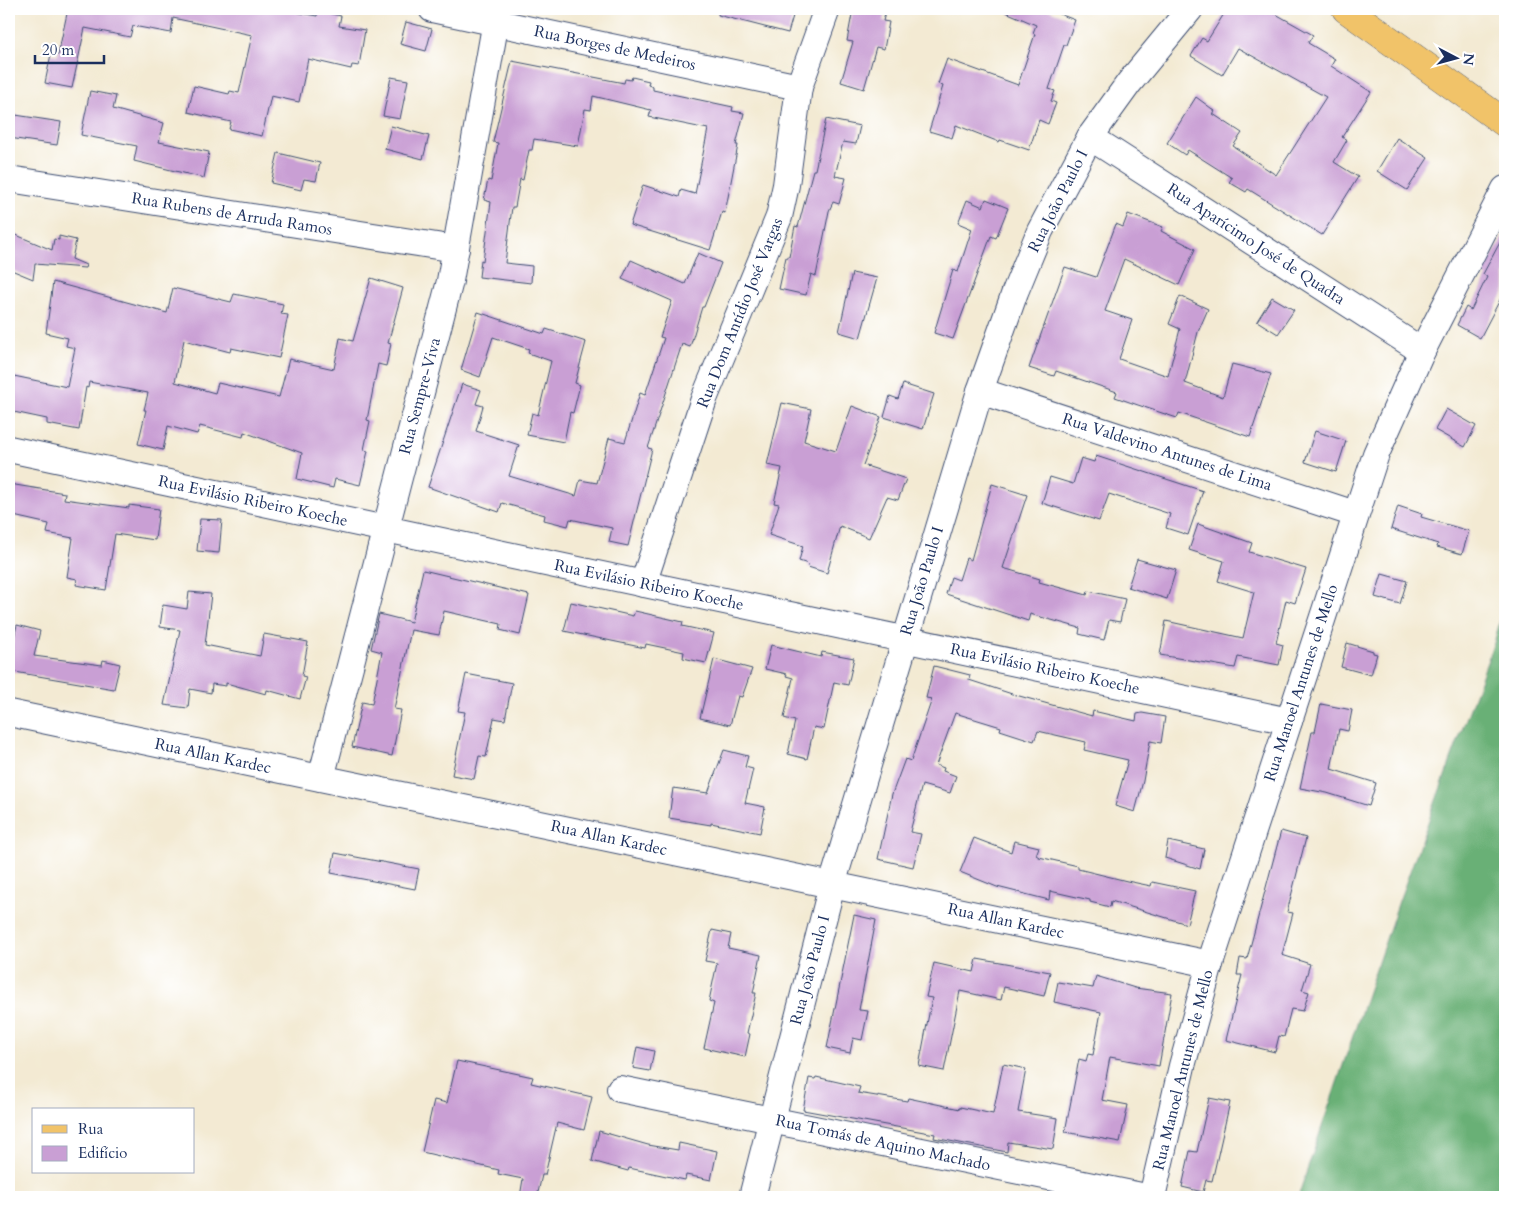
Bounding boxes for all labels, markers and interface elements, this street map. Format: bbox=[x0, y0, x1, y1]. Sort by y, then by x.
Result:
street label: Rua Borges de Medeiros bbox=[532, 20, 698, 76]
scale bar bbox=[35, 32, 104, 64]
north arrow bbox=[1432, 32, 1482, 82]
text: 20 m bbox=[42, 40, 74, 60]
text: N bbox=[1458, 52, 1479, 66]
street label: Rua João Paulo I bbox=[1023, 146, 1093, 256]
street label: Rua Aparícimo José de Quadra bbox=[1163, 178, 1349, 310]
street label: Rua Rubens de Arruda Ramos bbox=[130, 187, 334, 241]
street label: Rua Dom Antídio José Vargas bbox=[692, 215, 788, 411]
street label: Rua Sempre-Viva bbox=[394, 335, 446, 457]
street label: Rua Valdevino Antunes de Lima bbox=[1059, 408, 1275, 496]
street label: Rua Evilásio Ribeiro Koeche bbox=[156, 470, 350, 532]
street label: Rua João Paulo I bbox=[895, 524, 949, 638]
street label: Rua Evilásio Ribeiro Koeche bbox=[552, 554, 746, 616]
street label: Rua Manoel Antunes de Mello bbox=[1259, 581, 1343, 784]
street label: Rua Evilásio Ribeiro Koeche bbox=[948, 638, 1142, 700]
street label: Rua Allan Kardec bbox=[153, 733, 273, 779]
street label: Rua Allan Kardec bbox=[549, 815, 669, 861]
street label: Rua Allan Kardec bbox=[946, 898, 1066, 944]
street label: Rua João Paulo I bbox=[785, 913, 835, 1027]
street label: Rua Manoel Antunes de Mello bbox=[1147, 967, 1219, 1173]
legend bbox=[32, 1108, 195, 1174]
street label: Rua Tomás de Aquino Machado bbox=[774, 1109, 993, 1177]
text: Rua bbox=[78, 1119, 104, 1139]
text: Edifício bbox=[78, 1143, 127, 1163]

